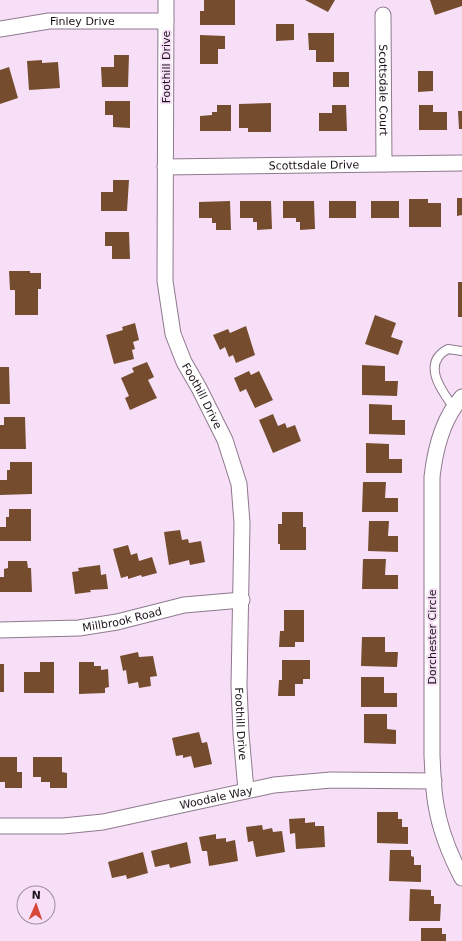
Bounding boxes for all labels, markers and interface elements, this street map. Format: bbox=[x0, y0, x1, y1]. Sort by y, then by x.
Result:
street label: Finley Drive bbox=[50, 15, 115, 28]
street label: Foothill Drive bbox=[160, 30, 173, 103]
street label: Scottsdale Court bbox=[376, 44, 390, 136]
street label: Scottsdale Drive bbox=[269, 158, 360, 173]
street label: Foothill Drive bbox=[179, 361, 224, 431]
street label: Dorchester Circle bbox=[426, 589, 439, 685]
street label: Millbrook Road bbox=[82, 605, 163, 634]
street label: Foothill Drive bbox=[232, 687, 249, 761]
street label: Woodale Way bbox=[179, 784, 254, 812]
north arrow bbox=[16, 885, 56, 925]
text: N bbox=[31, 889, 41, 902]

